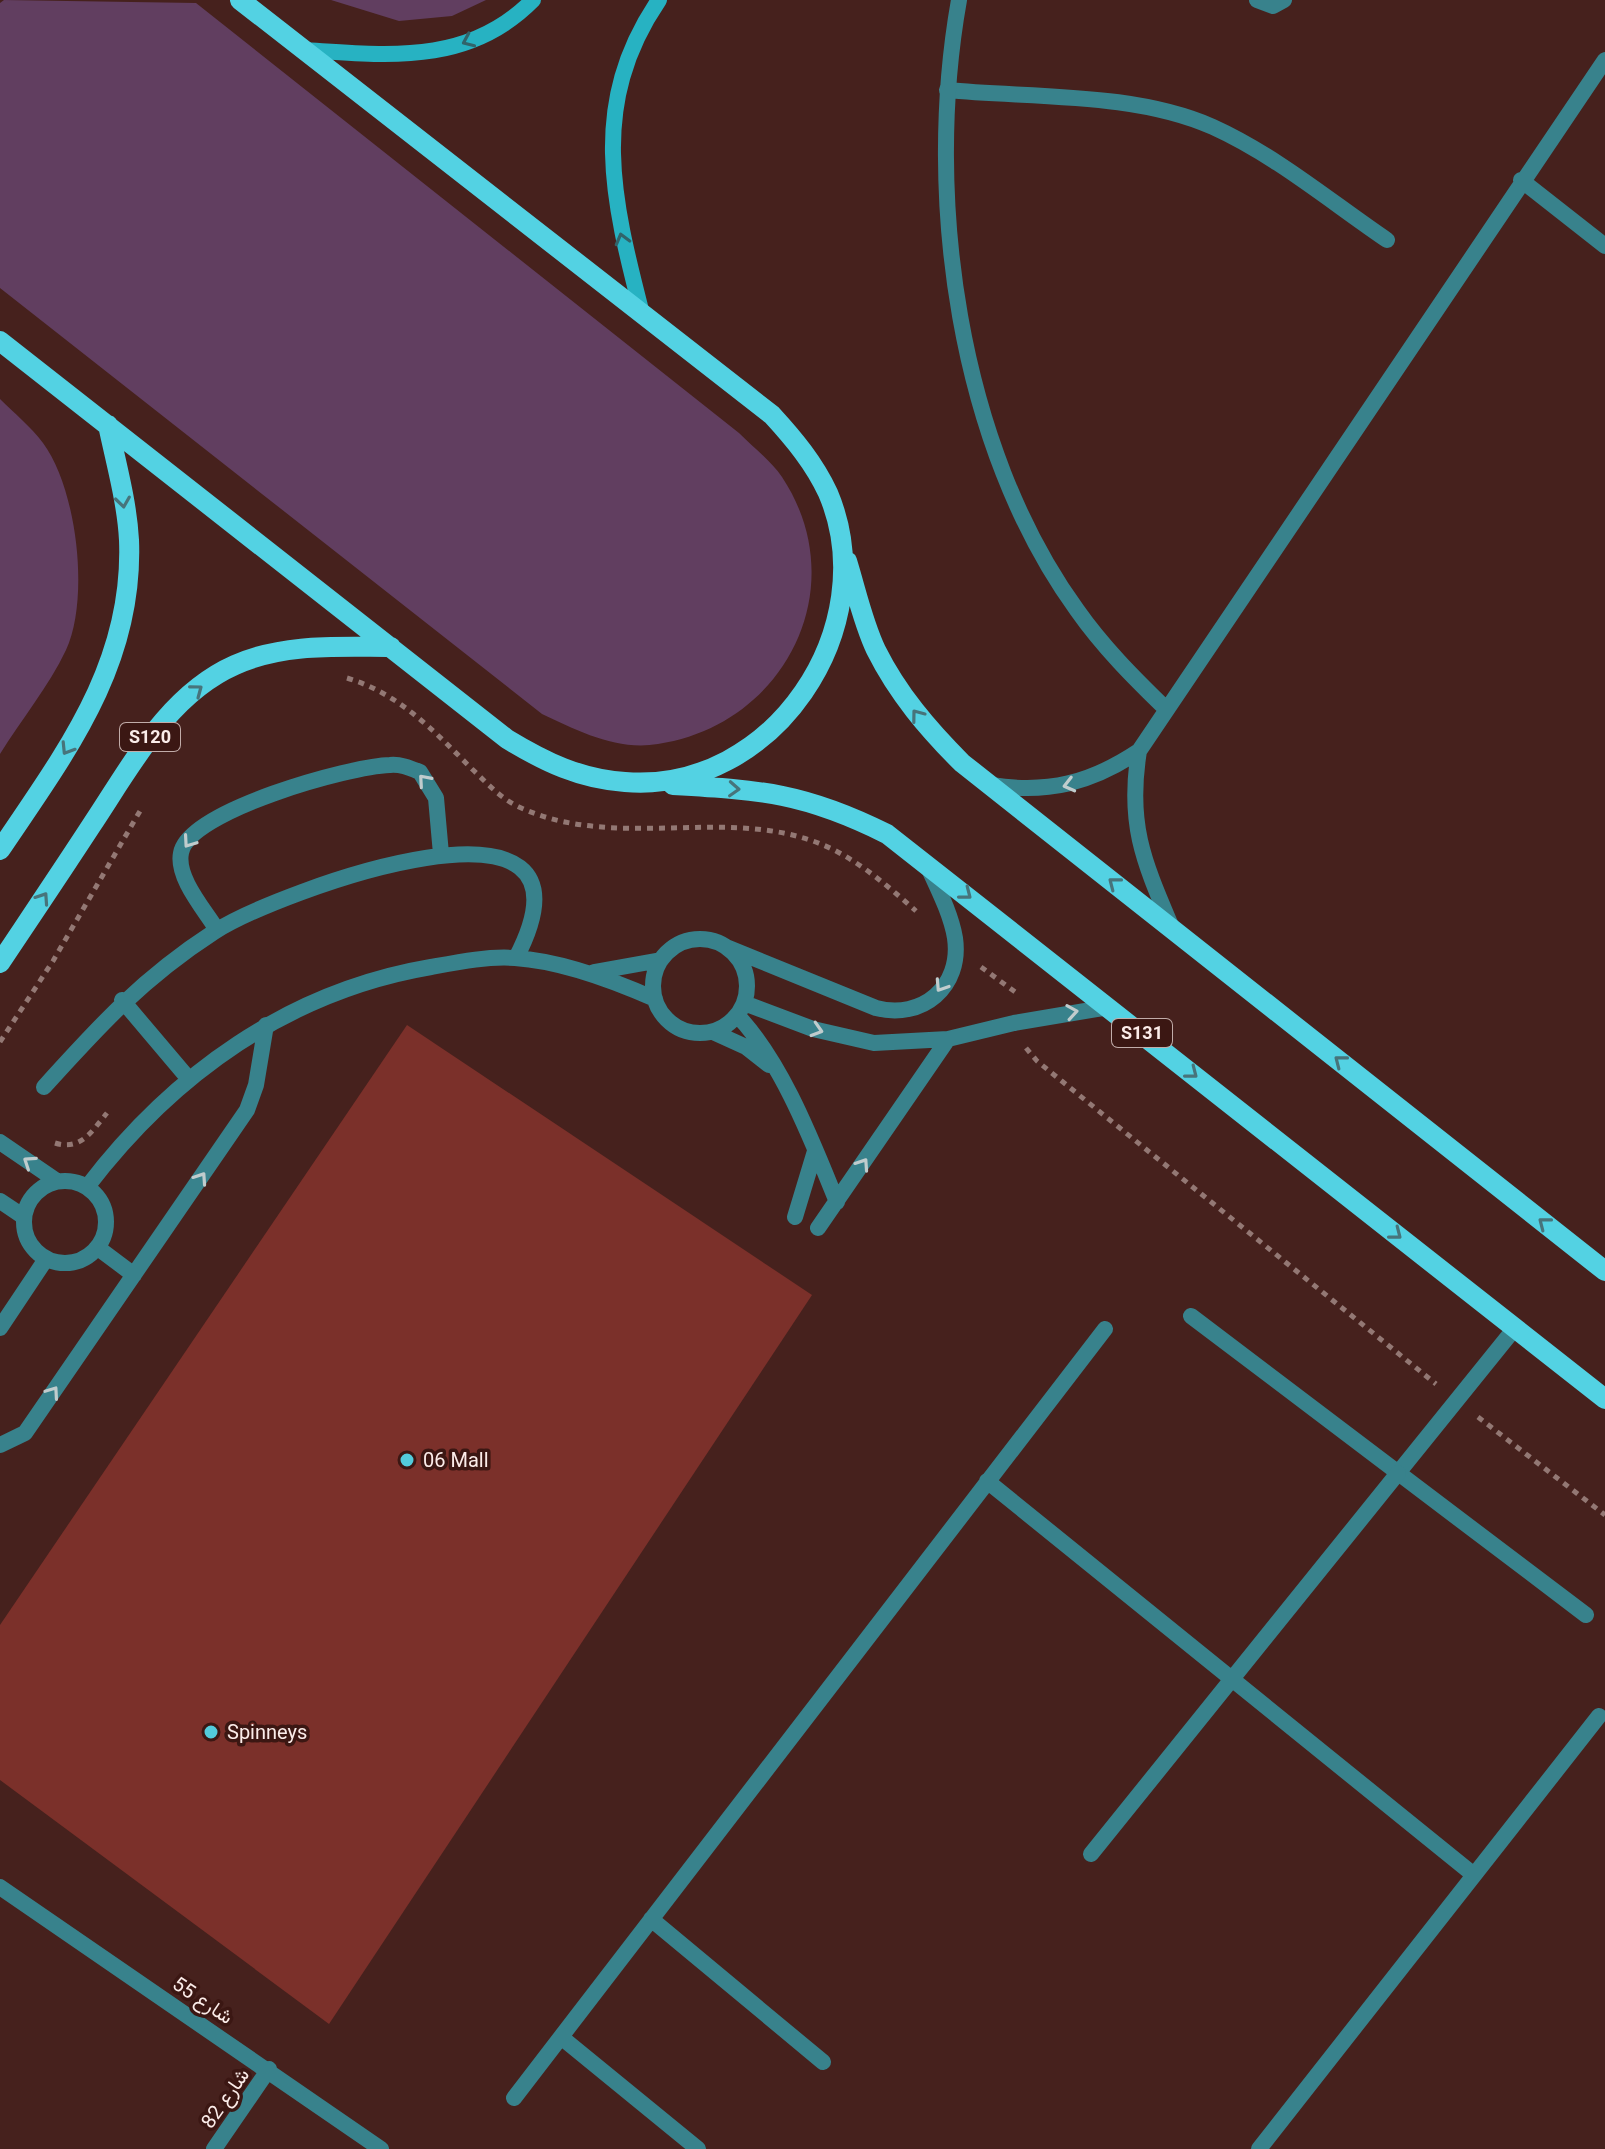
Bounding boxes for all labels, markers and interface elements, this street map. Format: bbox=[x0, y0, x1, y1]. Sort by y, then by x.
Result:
one-way arrow bbox=[461, 31, 476, 47]
one-way arrow bbox=[615, 232, 632, 246]
one-way arrow bbox=[114, 495, 131, 509]
one-way arrow bbox=[188, 686, 203, 700]
one-way arrow bbox=[912, 709, 926, 723]
road number: S120 bbox=[120, 723, 180, 751]
one-way arrow bbox=[62, 740, 77, 755]
one-way arrow bbox=[419, 775, 434, 790]
one-way arrow bbox=[1063, 776, 1077, 793]
one-way arrow bbox=[728, 780, 741, 797]
one-way arrow bbox=[183, 833, 198, 847]
one-way arrow bbox=[1108, 878, 1123, 892]
one-way arrow bbox=[957, 884, 971, 899]
one-way arrow bbox=[33, 893, 48, 907]
one-way arrow bbox=[935, 978, 950, 992]
one-way arrow bbox=[1066, 1004, 1079, 1021]
road number: S131 bbox=[1112, 1019, 1172, 1047]
one-way arrow bbox=[810, 1021, 823, 1037]
one-way arrow bbox=[1334, 1057, 1349, 1071]
one-way arrow bbox=[1183, 1063, 1198, 1077]
one-way arrow bbox=[23, 1157, 37, 1172]
one-way arrow bbox=[853, 1158, 868, 1173]
one-way arrow bbox=[191, 1172, 206, 1186]
one-way arrow bbox=[1539, 1218, 1553, 1233]
one-way arrow bbox=[1387, 1224, 1401, 1239]
one-way arrow bbox=[43, 1386, 58, 1400]
place label: 06 Mall bbox=[423, 1448, 489, 1472]
marker: 06 Mall bbox=[398, 1451, 416, 1469]
place label: Spinneys bbox=[227, 1720, 307, 1744]
marker: Spinneys bbox=[202, 1723, 220, 1741]
street label: شارع 55 bbox=[167, 1971, 238, 2031]
street label: شارع 82 bbox=[196, 2063, 256, 2134]

